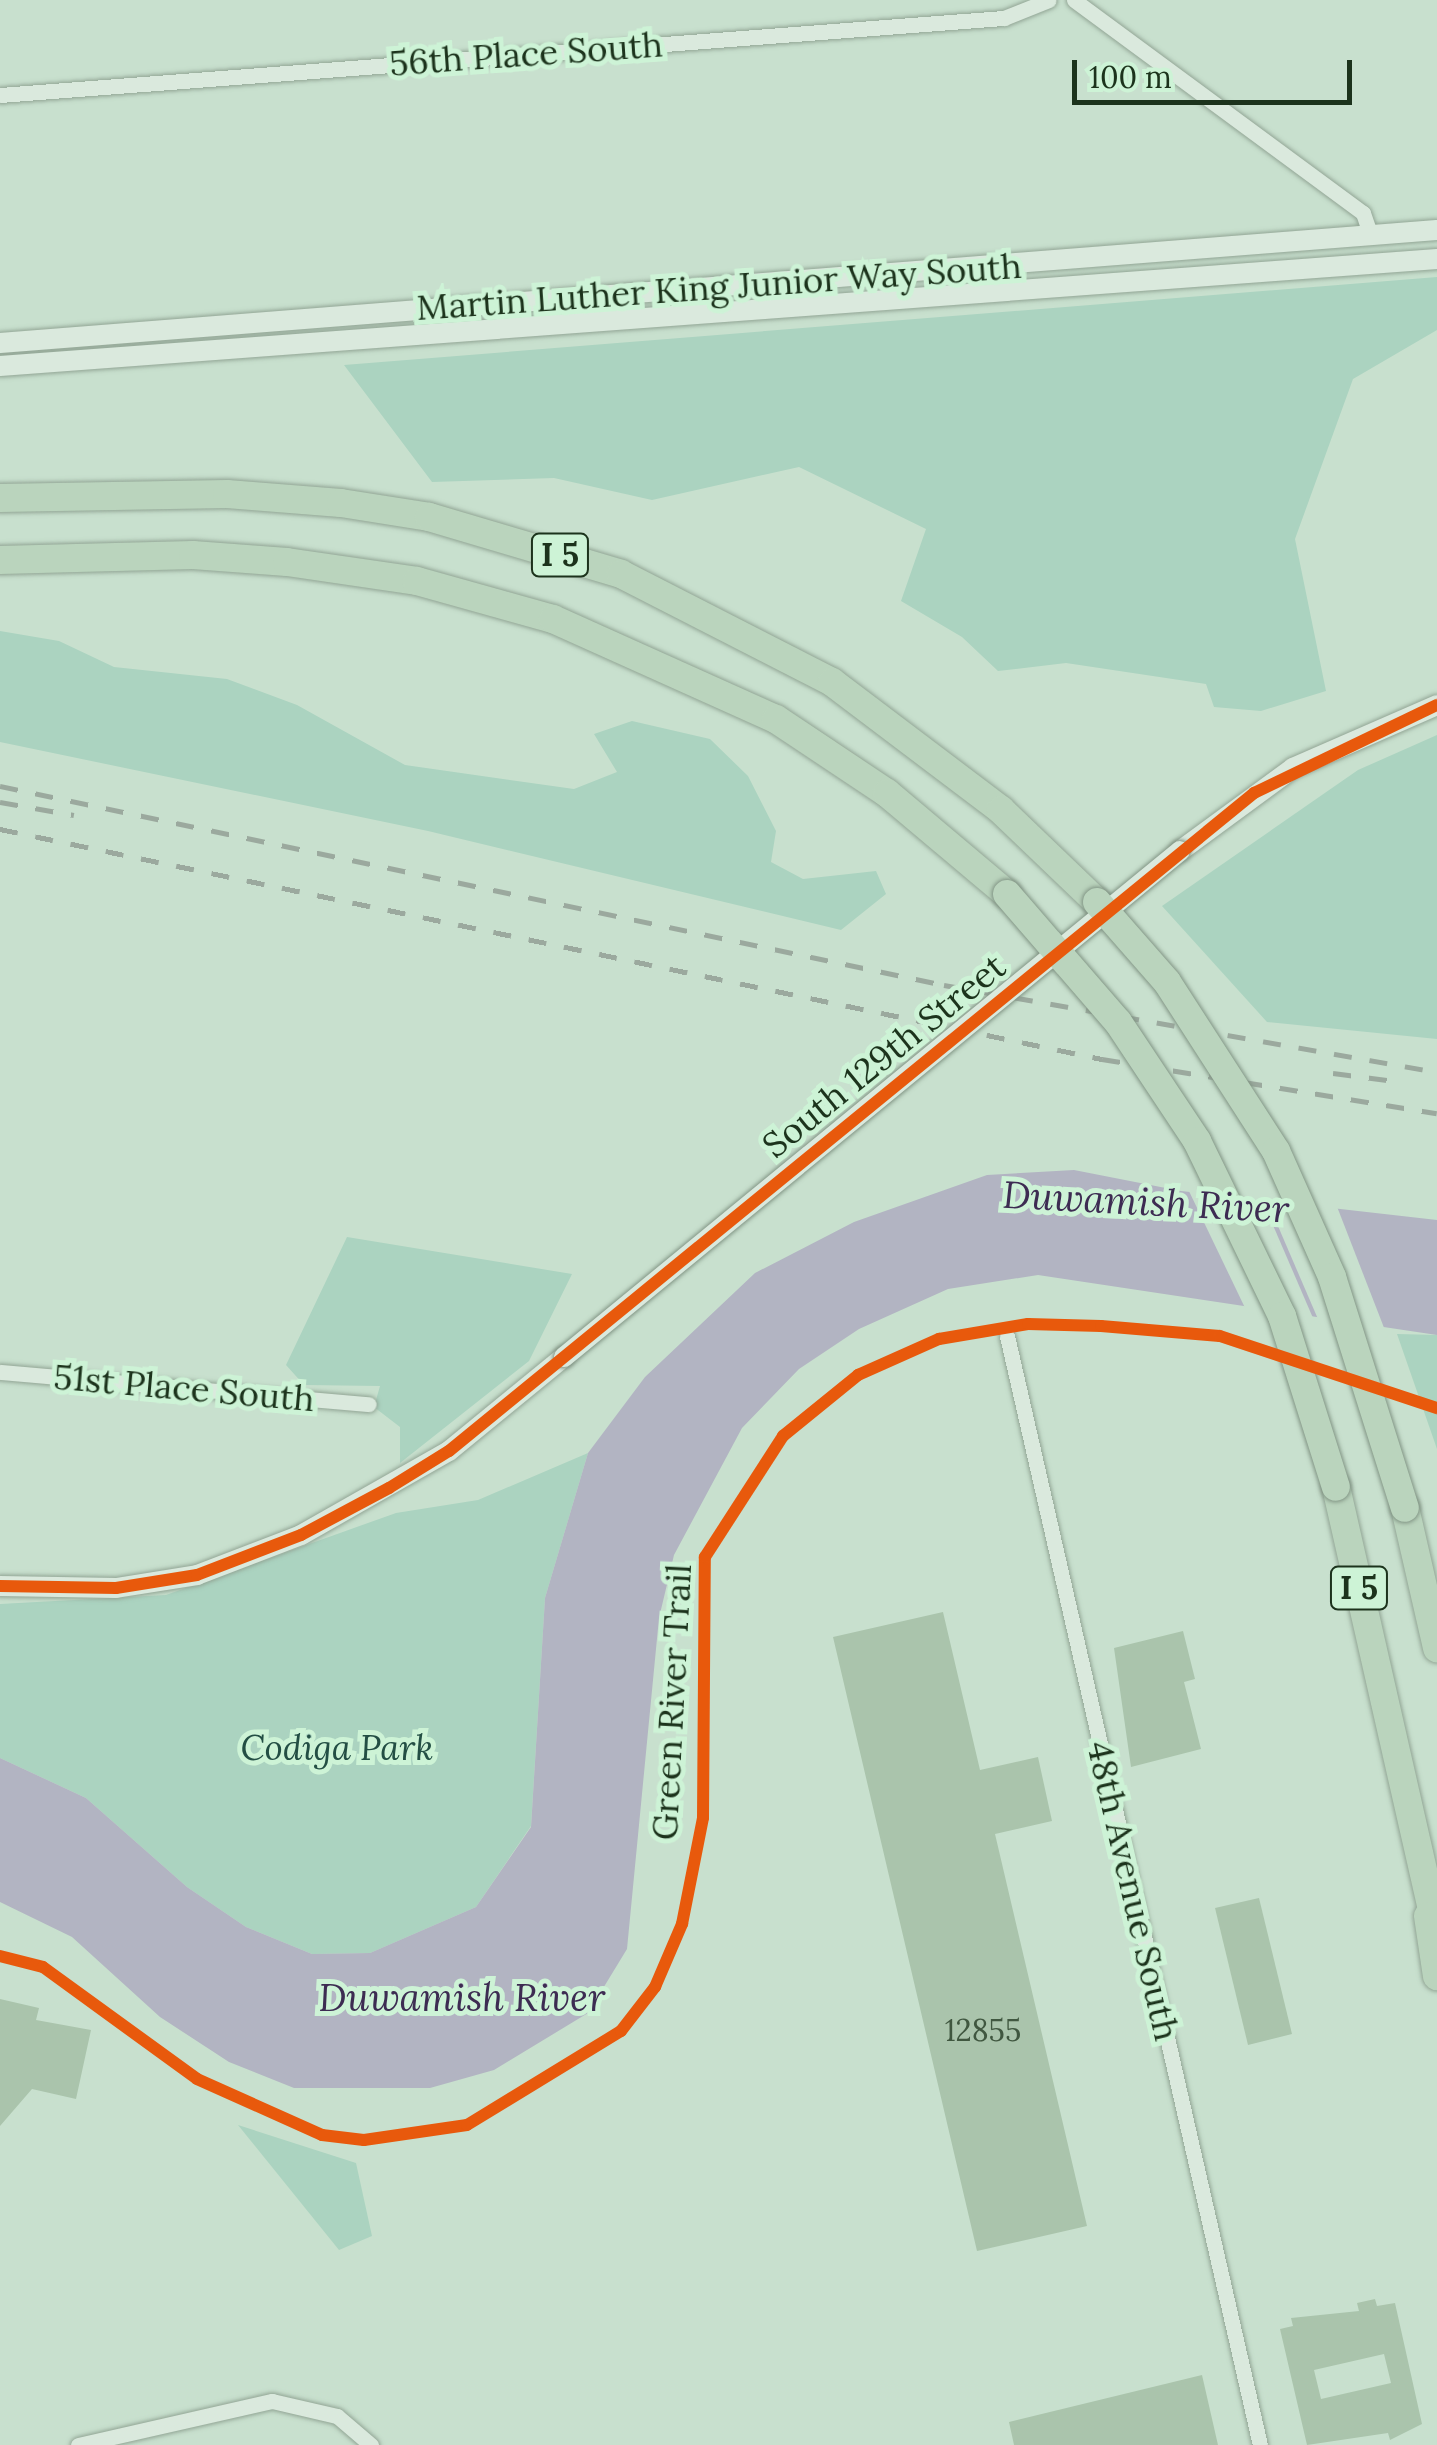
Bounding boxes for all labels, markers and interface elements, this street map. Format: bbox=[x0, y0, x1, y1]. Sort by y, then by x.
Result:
street label: 56th Place South bbox=[388, 23, 664, 85]
scale bar bbox=[1077, 40, 1357, 102]
text: 100 m bbox=[1089, 58, 1172, 96]
street label: Martin Luther King Junior Way South bbox=[415, 245, 1023, 329]
road number: I 5 bbox=[530, 528, 590, 582]
street label: South 129th Street bbox=[754, 945, 1014, 1167]
water label: Duwamish River bbox=[1002, 1172, 1290, 1232]
street label: 51st Place South bbox=[52, 1356, 316, 1420]
road number: I 5 bbox=[1329, 1561, 1389, 1615]
street label: Green River Trail bbox=[644, 1563, 700, 1841]
park label: Codiga Park bbox=[241, 1727, 433, 1769]
street label: 48th Avenue South bbox=[1078, 1737, 1188, 2045]
water label: Duwamish River bbox=[319, 1975, 605, 2021]
house number: 12855 bbox=[945, 2012, 1021, 2048]

